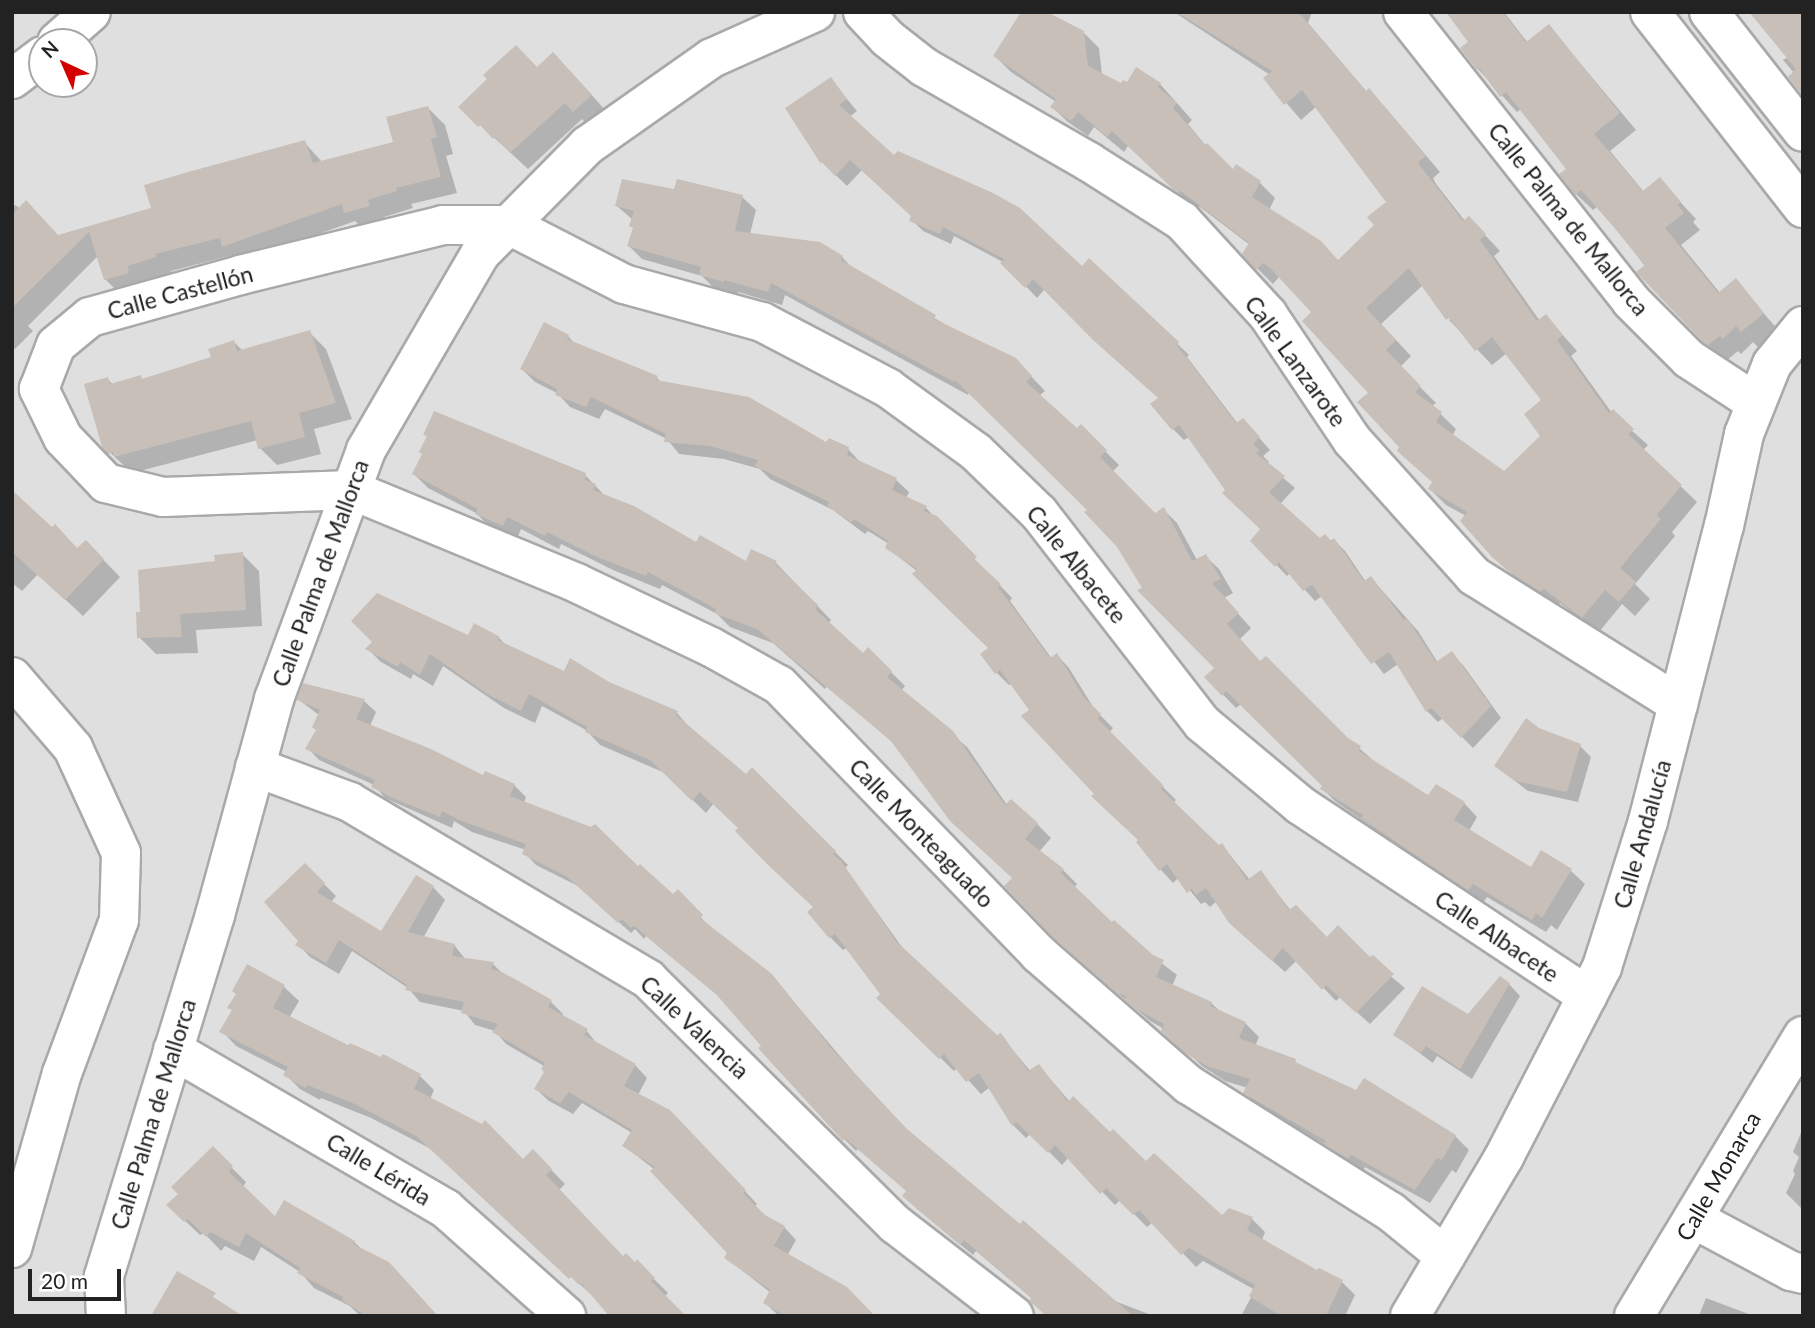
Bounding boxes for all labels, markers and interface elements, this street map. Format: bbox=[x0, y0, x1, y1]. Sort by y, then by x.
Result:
north arrow bbox=[28, 28, 98, 98]
text: N bbox=[36, 36, 63, 62]
street label: Calle Palma de Mallorca bbox=[1483, 117, 1655, 321]
street label: Calle Castellón bbox=[104, 259, 256, 325]
street label: Calle Lanzarote bbox=[1239, 290, 1353, 432]
street label: Calle Palma de Mallorca bbox=[266, 456, 374, 690]
street label: Calle Albacete bbox=[1021, 499, 1133, 629]
street label: Calle Monteaguado bbox=[844, 753, 1000, 913]
street label: Calle Andalucía bbox=[1607, 756, 1677, 912]
street label: Calle Albacete bbox=[1430, 884, 1564, 988]
street label: Calle Valencia bbox=[635, 969, 755, 1085]
street label: Calle Palma de Mallorca bbox=[105, 995, 201, 1233]
street label: Calle Monarca bbox=[1670, 1107, 1766, 1245]
street label: Calle Lérida bbox=[322, 1127, 436, 1211]
scale bar bbox=[32, 1254, 124, 1298]
text: 20 m bbox=[41, 1268, 88, 1293]

